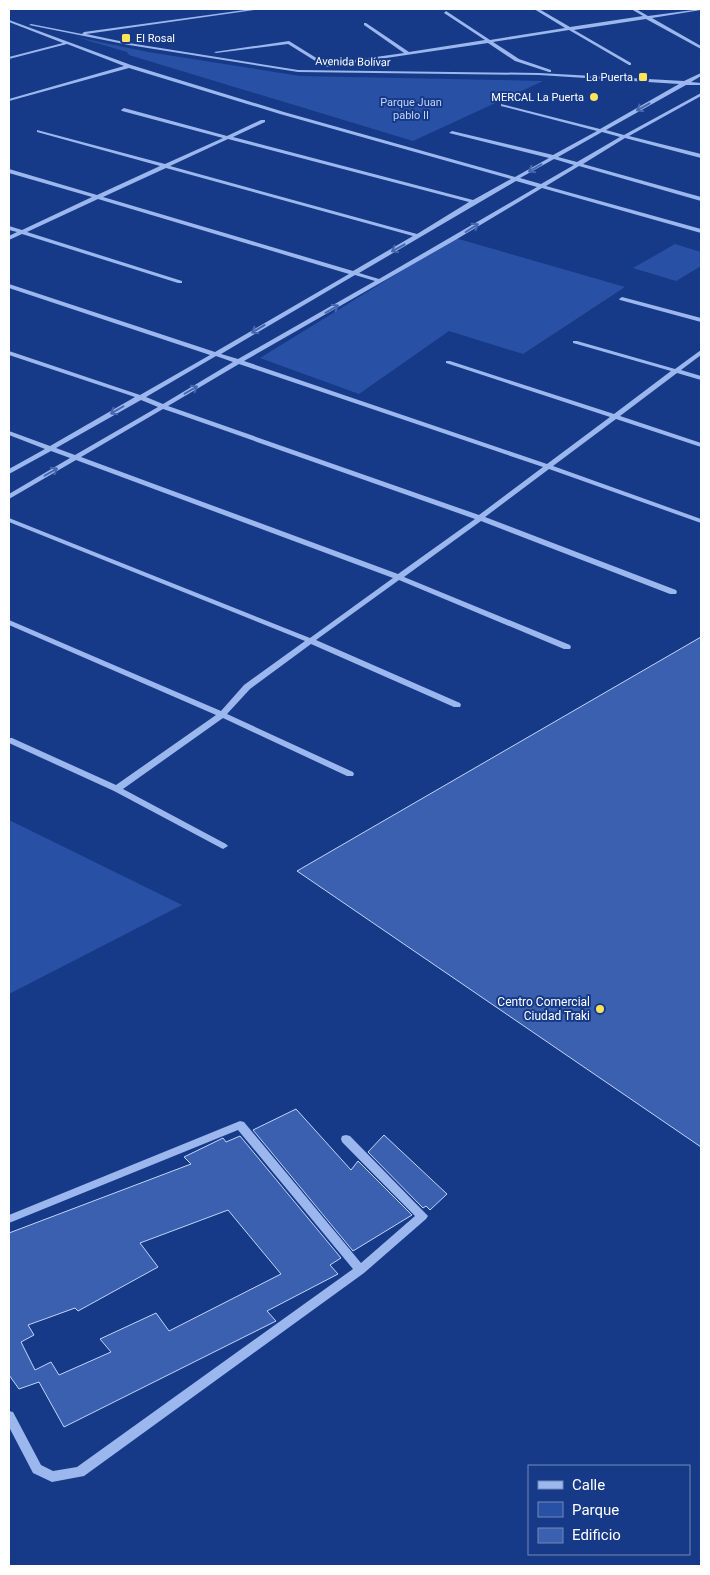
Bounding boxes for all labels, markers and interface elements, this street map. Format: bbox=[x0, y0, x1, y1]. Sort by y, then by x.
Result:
marker: El Rosal bbox=[120, 32, 132, 44]
place label: El Rosal bbox=[136, 32, 175, 45]
street label: Avenida Bolívar bbox=[315, 55, 391, 69]
place label: La Puerta bbox=[586, 71, 633, 84]
marker: La Puerta bbox=[637, 71, 649, 83]
place label: MERCAL La Puerta bbox=[491, 91, 584, 104]
marker: MERCAL La Puerta bbox=[588, 91, 600, 103]
park label: Parque Juan pablo II bbox=[380, 96, 442, 122]
one-way arrow bbox=[635, 102, 650, 112]
one-way arrow bbox=[527, 163, 542, 173]
one-way arrow bbox=[465, 222, 479, 232]
one-way arrow bbox=[391, 243, 406, 253]
one-way arrow bbox=[324, 303, 338, 313]
one-way arrow bbox=[251, 325, 265, 335]
one-way arrow bbox=[183, 385, 198, 395]
one-way arrow bbox=[109, 405, 124, 415]
one-way arrow bbox=[43, 467, 57, 477]
place label: Centro Comercial Ciudad Traki bbox=[497, 995, 590, 1023]
marker: Centro Comercial Ciudad Traki bbox=[594, 1003, 606, 1015]
legend bbox=[528, 1465, 690, 1555]
text: Calle bbox=[572, 1476, 605, 1494]
text: Parque bbox=[572, 1501, 619, 1519]
text: Edificio bbox=[572, 1526, 621, 1544]

